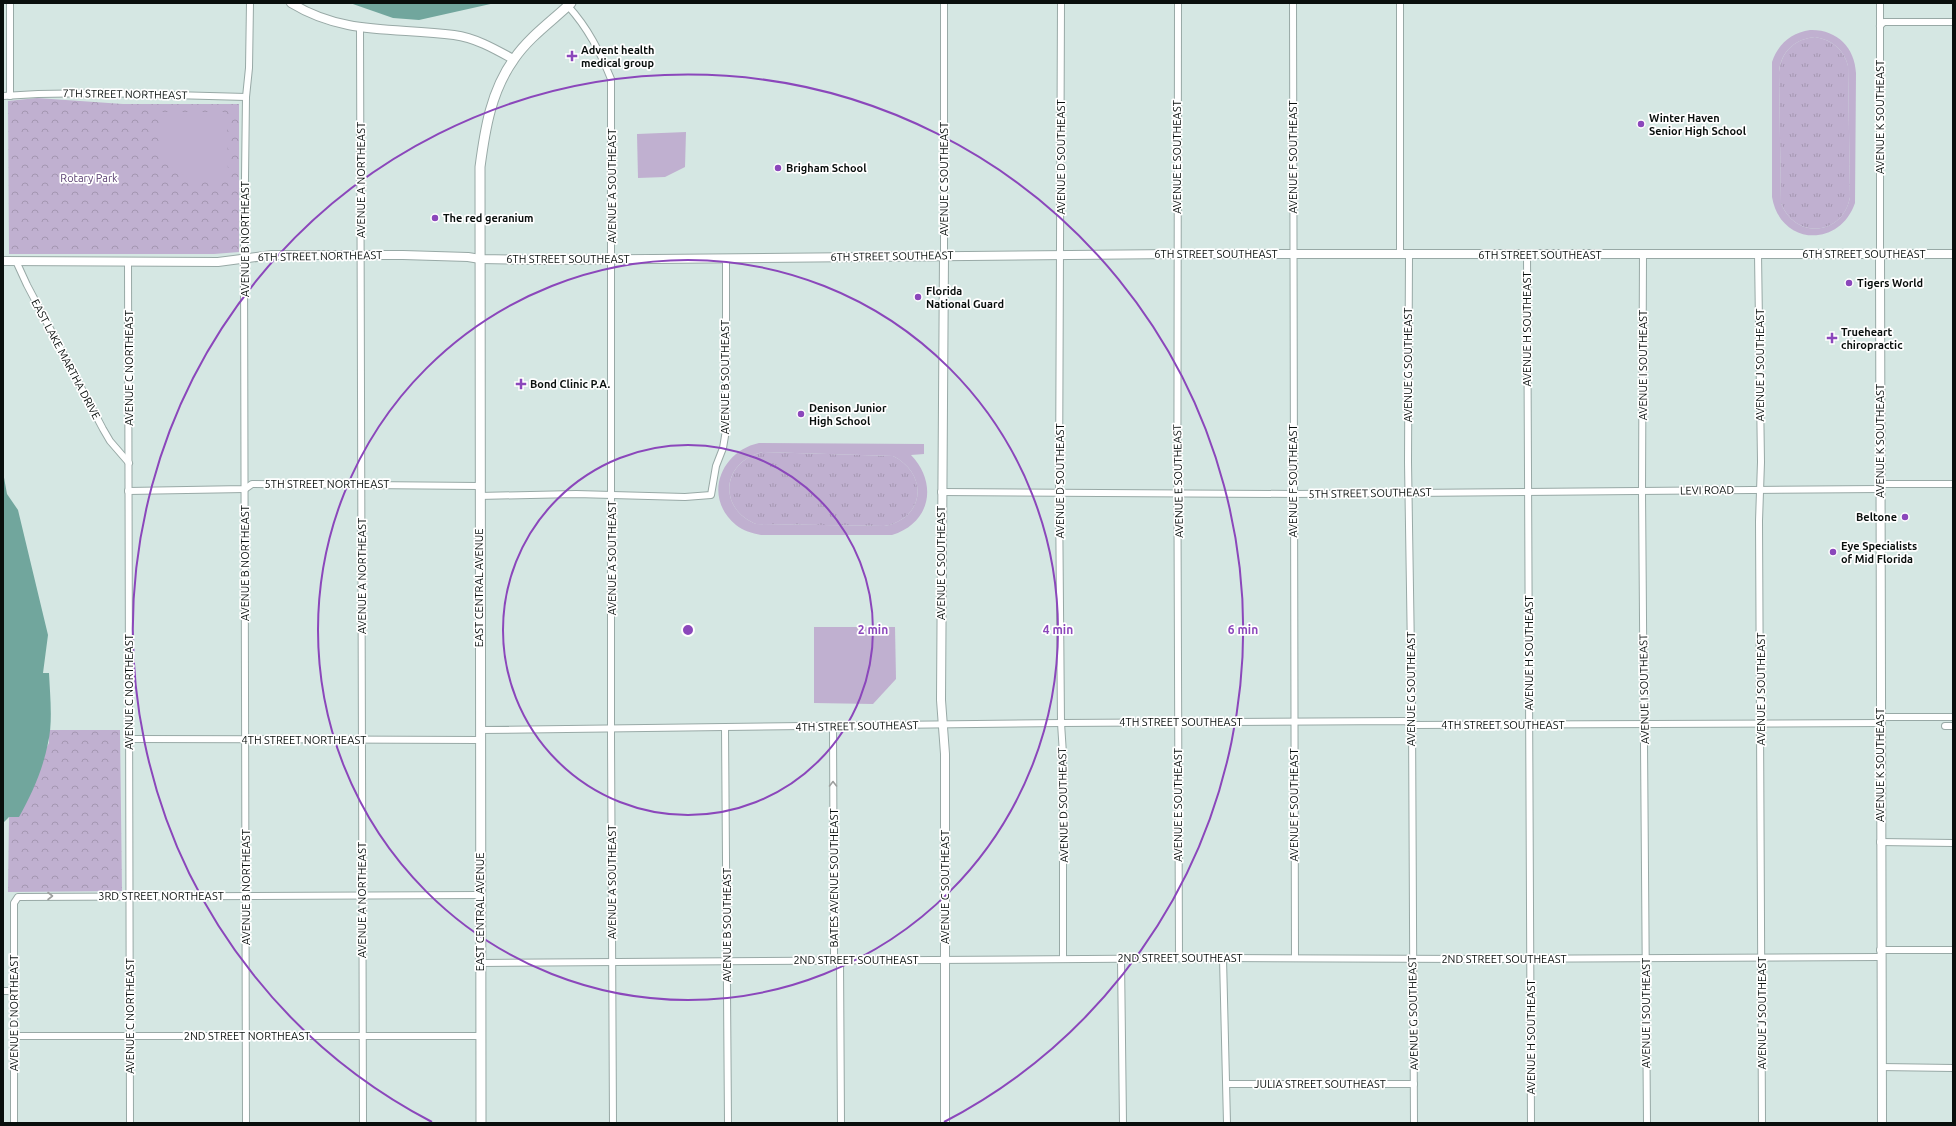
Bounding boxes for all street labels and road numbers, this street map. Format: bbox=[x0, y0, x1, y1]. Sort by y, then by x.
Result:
street label: AVENUE K SOUTHEAST bbox=[1874, 60, 1886, 174]
street label: 7TH STREET NORTHEAST bbox=[63, 87, 187, 101]
street label: AVENUE D SOUTHEAST bbox=[1055, 99, 1067, 215]
street label: AVENUE E SOUTHEAST bbox=[1171, 100, 1183, 214]
street label: AVENUE F SOUTHEAST bbox=[1287, 100, 1299, 214]
street label: AVENUE A NORTHEAST bbox=[355, 122, 367, 238]
street label: AVENUE C SOUTHEAST bbox=[938, 122, 950, 236]
street label: AVENUE A SOUTHEAST bbox=[606, 129, 618, 243]
street label: AVENUE B NORTHEAST bbox=[239, 181, 251, 297]
street label: 6TH STREET SOUTHEAST bbox=[1154, 248, 1278, 260]
street label: 6TH STREET SOUTHEAST bbox=[1802, 248, 1926, 260]
street label: 6TH STREET NORTHEAST bbox=[258, 249, 382, 263]
street label: 6TH STREET SOUTHEAST bbox=[830, 249, 954, 263]
street label: 6TH STREET SOUTHEAST bbox=[1478, 249, 1602, 261]
street label: 6TH STREET SOUTHEAST bbox=[506, 253, 630, 265]
street label: AVENUE H SOUTHEAST bbox=[1521, 271, 1533, 387]
street label: EAST LAKE MARTHA DRIVE bbox=[29, 297, 103, 421]
street label: AVENUE G SOUTHEAST bbox=[1402, 308, 1414, 422]
street label: AVENUE J SOUTHEAST bbox=[1754, 309, 1766, 421]
street label: AVENUE C NORTHEAST bbox=[123, 310, 135, 426]
street label: AVENUE I SOUTHEAST bbox=[1637, 310, 1649, 420]
street label: AVENUE B SOUTHEAST bbox=[719, 320, 731, 434]
street label: AVENUE K SOUTHEAST bbox=[1874, 384, 1886, 498]
street label: AVENUE D SOUTHEAST bbox=[1054, 423, 1066, 539]
street label: AVENUE E SOUTHEAST bbox=[1171, 424, 1185, 538]
street label: AVENUE F SOUTHEAST bbox=[1287, 424, 1299, 538]
street label: 5TH STREET NORTHEAST bbox=[265, 478, 389, 490]
street label: LEVI ROAD bbox=[1680, 484, 1734, 496]
street label: 5TH STREET SOUTHEAST bbox=[1308, 486, 1432, 500]
street label: AVENUE A SOUTHEAST bbox=[606, 501, 618, 615]
street label: AVENUE B NORTHEAST bbox=[239, 505, 251, 621]
street label: AVENUE C SOUTHEAST bbox=[935, 506, 947, 620]
street label: AVENUE A NORTHEAST bbox=[356, 518, 368, 634]
street label: EAST CENTRAL AVENUE bbox=[473, 529, 485, 647]
street label: AVENUE H SOUTHEAST bbox=[1523, 595, 1535, 711]
street label: AVENUE G SOUTHEAST bbox=[1405, 632, 1417, 746]
street label: AVENUE J SOUTHEAST bbox=[1755, 633, 1767, 745]
street label: AVENUE C NORTHEAST bbox=[123, 634, 135, 750]
street label: AVENUE I SOUTHEAST bbox=[1637, 634, 1651, 744]
street label: AVENUE K SOUTHEAST bbox=[1874, 708, 1886, 822]
street label: 4TH STREET SOUTHEAST bbox=[1119, 716, 1243, 728]
street label: 4TH STREET SOUTHEAST bbox=[795, 719, 919, 733]
street label: 4TH STREET SOUTHEAST bbox=[1441, 719, 1565, 731]
street label: 4TH STREET NORTHEAST bbox=[242, 734, 366, 746]
street label: AVENUE D SOUTHEAST bbox=[1056, 747, 1070, 863]
street label: AVENUE E SOUTHEAST bbox=[1172, 748, 1184, 862]
street label: AVENUE F SOUTHEAST bbox=[1288, 748, 1300, 862]
street label: BATES AVENUE SOUTHEAST bbox=[828, 809, 840, 948]
street label: AVENUE A SOUTHEAST bbox=[606, 825, 618, 939]
street label: AVENUE B NORTHEAST bbox=[240, 829, 252, 945]
street label: AVENUE C SOUTHEAST bbox=[939, 830, 951, 944]
street label: AVENUE A NORTHEAST bbox=[356, 842, 368, 958]
street label: EAST CENTRAL AVENUE bbox=[474, 853, 486, 971]
street label: AVENUE B SOUTHEAST bbox=[721, 868, 733, 982]
street label: 3RD STREET NORTHEAST bbox=[98, 890, 224, 902]
street label: 2ND STREET SOUTHEAST bbox=[1117, 952, 1243, 964]
street label: 2ND STREET SOUTHEAST bbox=[1441, 953, 1567, 965]
street label: 2ND STREET SOUTHEAST bbox=[793, 954, 919, 966]
street label: AVENUE D NORTHEAST bbox=[8, 955, 20, 1071]
street label: AVENUE G SOUTHEAST bbox=[1406, 956, 1420, 1070]
street label: AVENUE J SOUTHEAST bbox=[1756, 957, 1768, 1069]
street label: AVENUE C NORTHEAST bbox=[124, 958, 136, 1074]
street label: AVENUE I SOUTHEAST bbox=[1640, 958, 1652, 1068]
street label: AVENUE H SOUTHEAST bbox=[1525, 979, 1537, 1095]
street label: 2ND STREET NORTHEAST bbox=[184, 1030, 310, 1042]
street label: JULIA STREET SOUTHEAST bbox=[1254, 1078, 1386, 1090]

